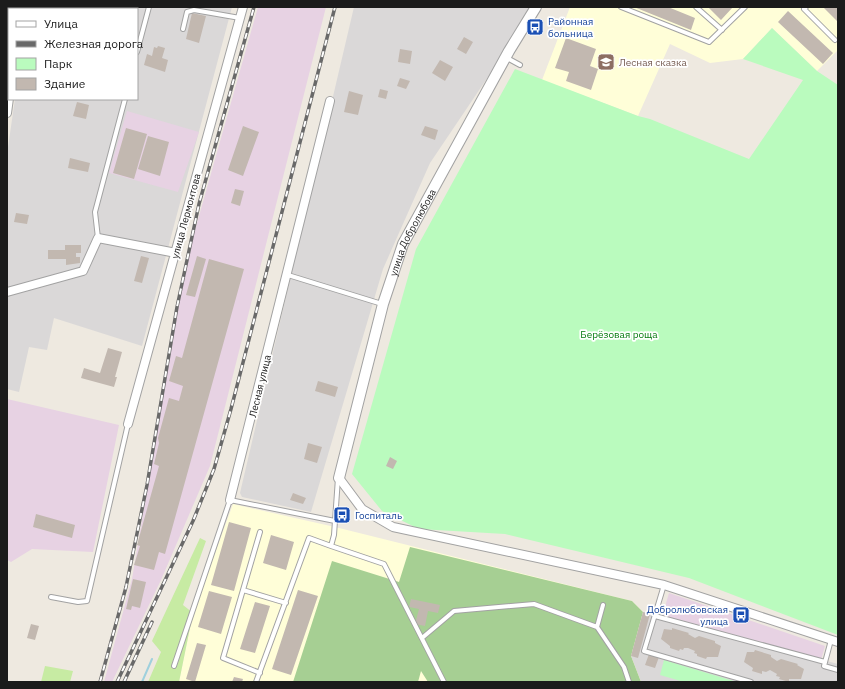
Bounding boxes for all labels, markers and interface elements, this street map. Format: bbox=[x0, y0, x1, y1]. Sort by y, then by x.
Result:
legend bbox=[8, 8, 138, 100]
place label: Районная больница bbox=[548, 15, 594, 40]
text: Улица bbox=[44, 16, 78, 31]
bus stop icon: Районная больница bbox=[525, 17, 545, 37]
text: Железная дорога bbox=[44, 36, 144, 51]
school or university icon: Лесная сказка bbox=[596, 52, 616, 72]
text: Парк bbox=[44, 56, 73, 71]
place label: Лесная сказка bbox=[619, 56, 687, 69]
text: Здание bbox=[44, 76, 86, 91]
street label: улица Лермонтова bbox=[168, 171, 204, 260]
street label: улица Добролюбова bbox=[386, 186, 439, 278]
park label: Берёзовая роща bbox=[580, 328, 658, 341]
street label: Лесная улица bbox=[246, 353, 274, 419]
bus stop icon: Госпиталь bbox=[332, 505, 352, 525]
place label: Госпиталь bbox=[355, 509, 402, 522]
place label: Добролюбовская улица bbox=[647, 603, 729, 628]
bus stop icon: Добролюбовская улица bbox=[731, 605, 751, 625]

